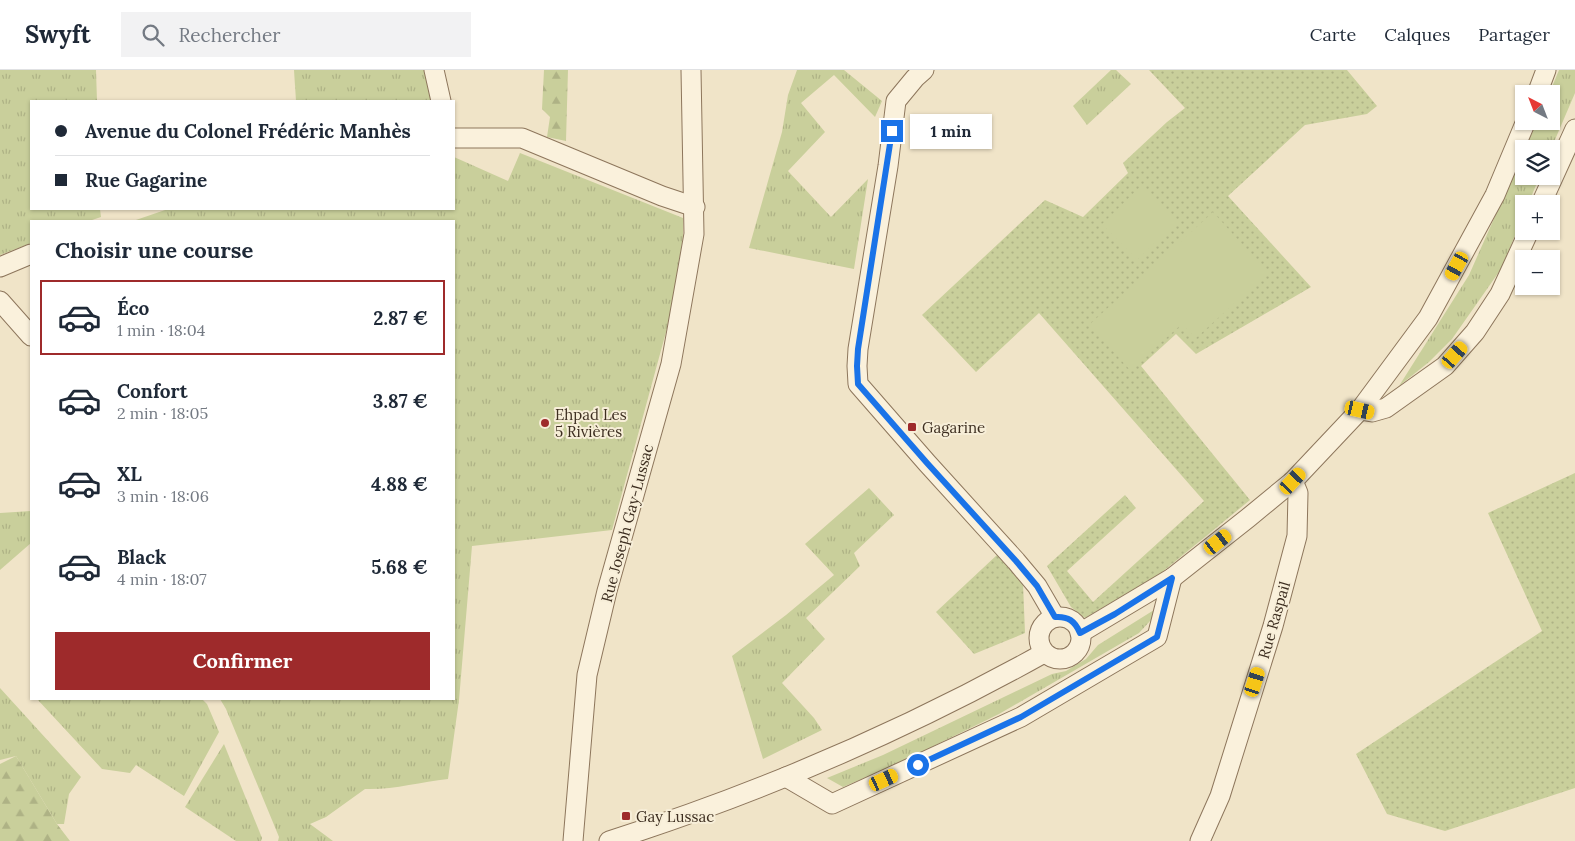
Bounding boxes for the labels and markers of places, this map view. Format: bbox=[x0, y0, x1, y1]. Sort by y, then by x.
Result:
place label: Ehpad Les 5 Rivières bbox=[555, 405, 627, 441]
marker: Ehpad Les 5 Rivières bbox=[539, 417, 551, 429]
place label: Gagarine bbox=[922, 418, 985, 437]
marker: Gagarine bbox=[906, 421, 918, 433]
place label: Gay Lussac bbox=[636, 807, 714, 826]
marker: Gay Lussac bbox=[620, 810, 632, 822]

